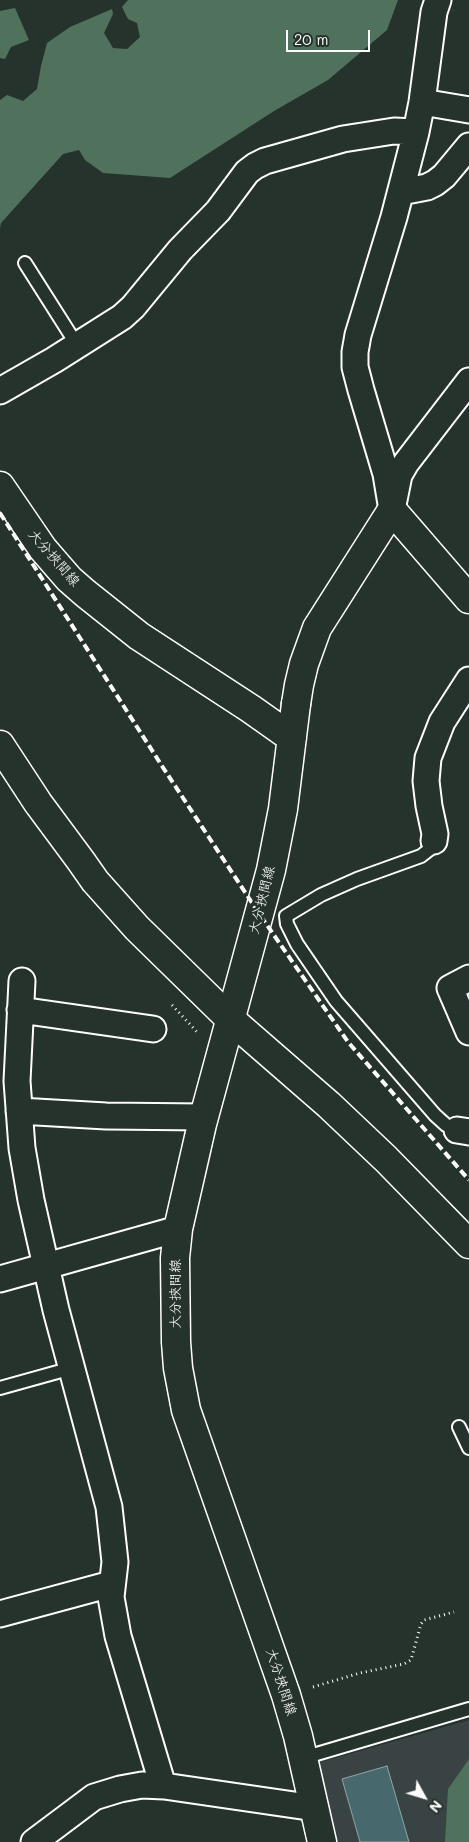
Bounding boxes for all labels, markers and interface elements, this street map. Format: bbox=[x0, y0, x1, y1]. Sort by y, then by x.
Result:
scale bar bbox=[289, 20, 373, 52]
text: 20 m bbox=[294, 29, 328, 49]
street label: 大分挾間線 bbox=[25, 526, 83, 590]
street label: 大分挾間線 bbox=[245, 864, 279, 936]
street label: 大分挾間線 bbox=[168, 1259, 184, 1329]
street label: 大分挾間線 bbox=[262, 1646, 300, 1718]
north arrow bbox=[399, 1772, 449, 1822]
text: N bbox=[425, 1797, 447, 1817]

